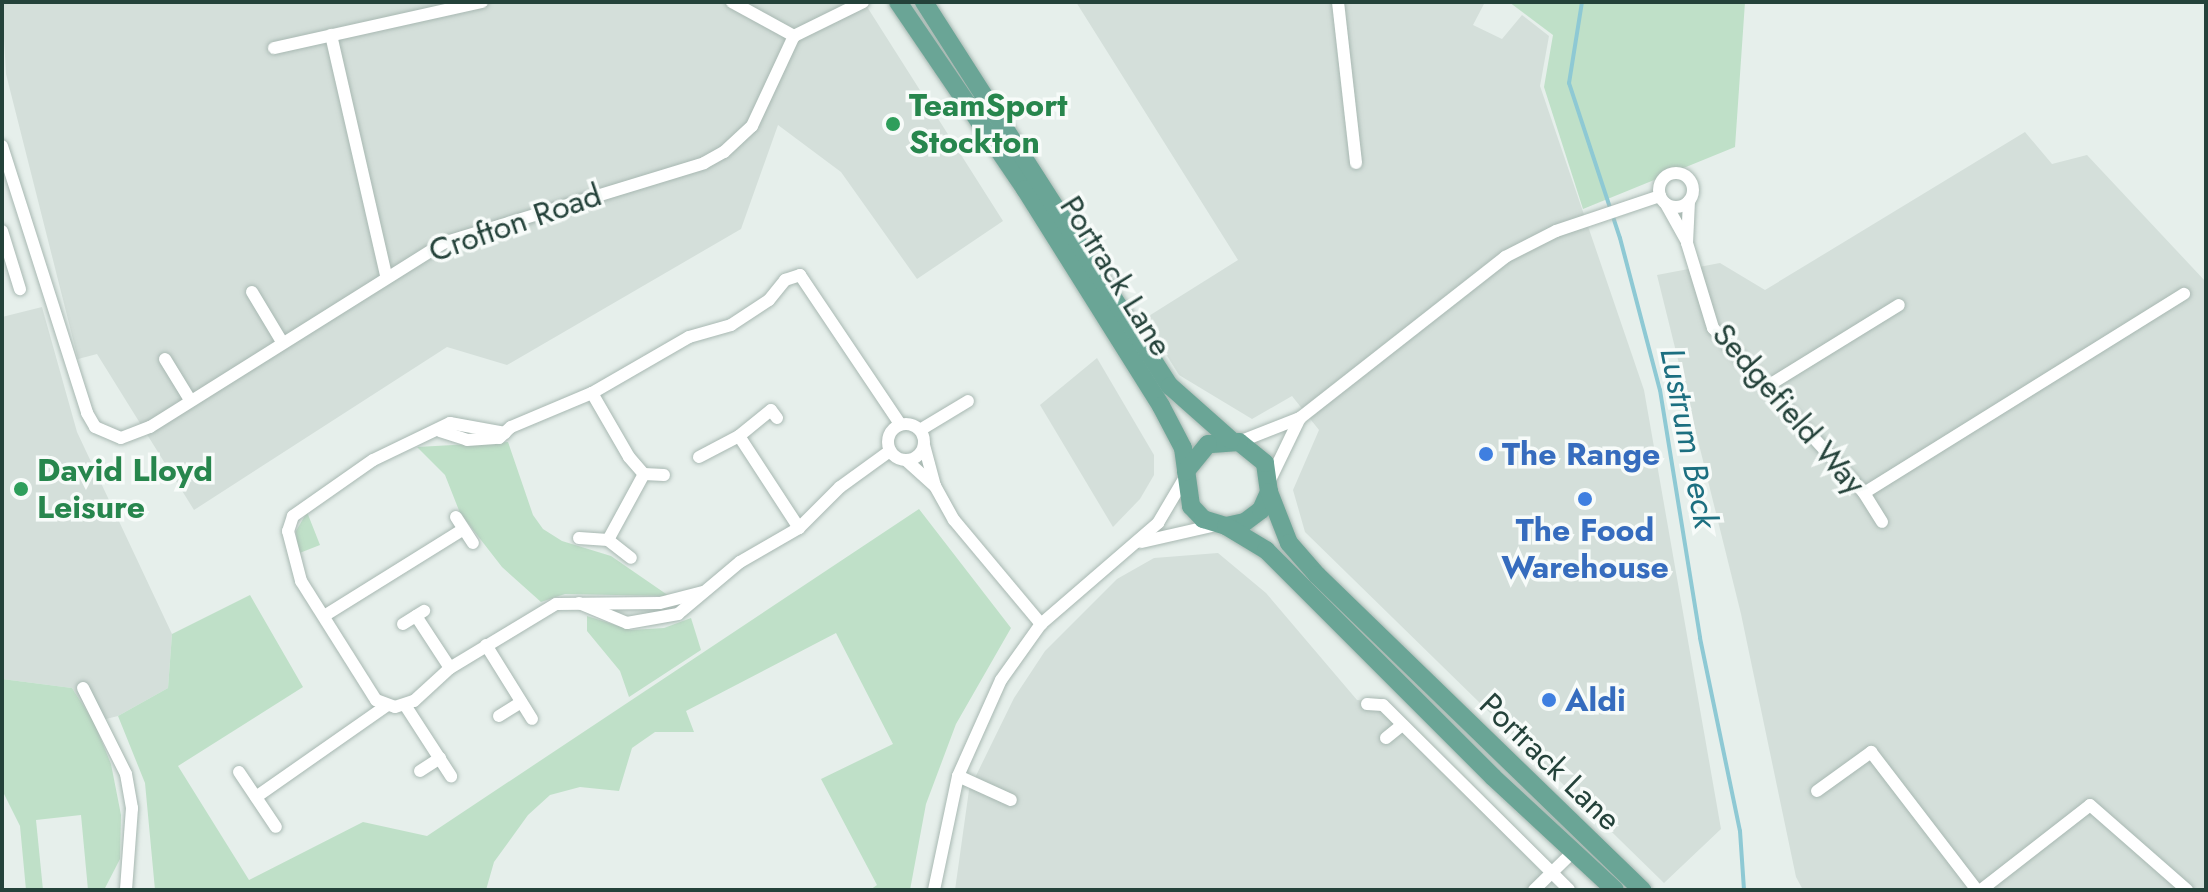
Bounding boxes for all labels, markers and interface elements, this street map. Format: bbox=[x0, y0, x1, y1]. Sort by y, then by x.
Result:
place label: TeamSport Stockton bbox=[909, 87, 1068, 162]
marker: TeamSport Stockton bbox=[884, 115, 902, 133]
street label: Crofton Road bbox=[424, 176, 606, 270]
street label: Portrack Lane bbox=[1052, 189, 1180, 363]
street label: Sedgefield Way bbox=[1704, 316, 1874, 502]
water label: Lustrum Beck bbox=[1652, 344, 1726, 532]
place label: The Range bbox=[1502, 435, 1660, 473]
marker: The Range bbox=[1477, 445, 1495, 463]
place label: David Lloyd Leisure bbox=[37, 452, 213, 527]
marker: David Lloyd Leisure bbox=[12, 480, 30, 498]
marker: The Food Warehouse bbox=[1576, 490, 1594, 508]
place label: The Food Warehouse bbox=[1501, 512, 1669, 587]
place label: Aldi bbox=[1565, 681, 1626, 719]
street label: Portrack Lane bbox=[1472, 685, 1628, 839]
marker: Aldi bbox=[1540, 691, 1558, 709]

